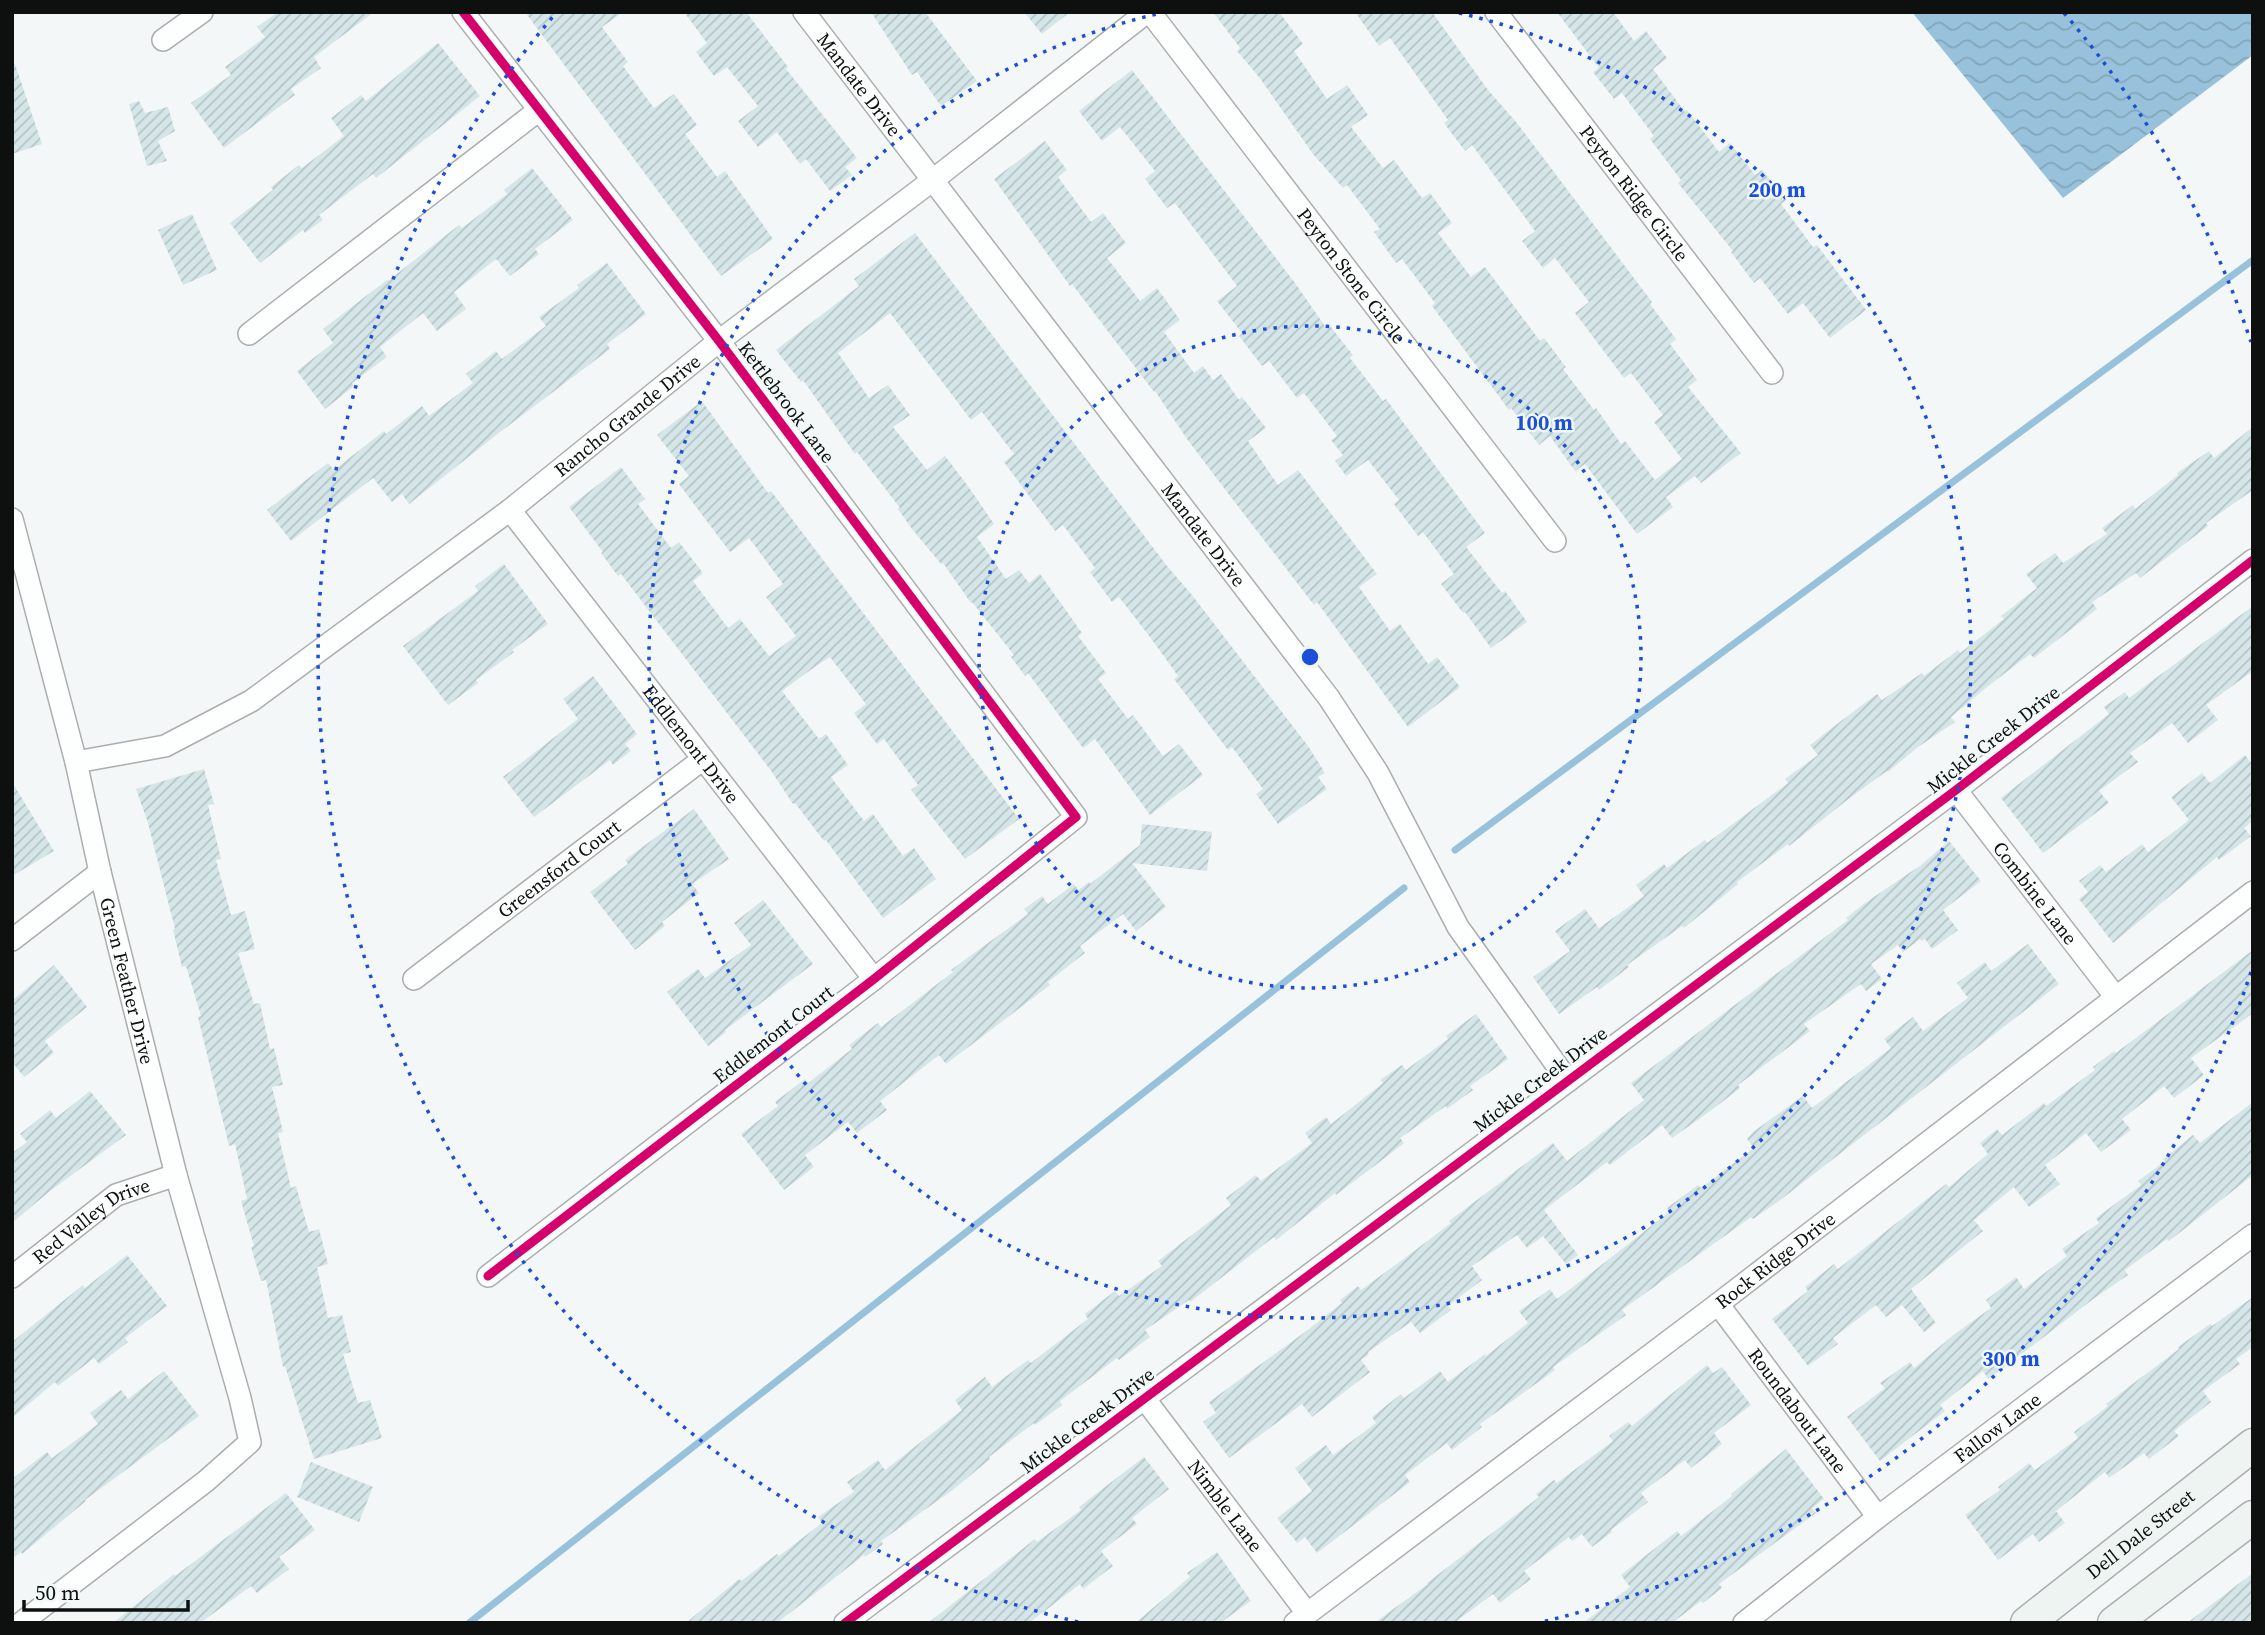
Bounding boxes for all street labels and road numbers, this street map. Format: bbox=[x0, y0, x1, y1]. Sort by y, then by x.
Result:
street label: Mandate Drive bbox=[811, 27, 907, 142]
street label: Peyton Ridge Circle bbox=[1574, 120, 1695, 267]
street label: Peyton Stone Circle bbox=[1291, 202, 1412, 349]
street label: Kettlebrook Lane bbox=[733, 336, 841, 468]
street label: Rancho Grande Drive bbox=[548, 348, 706, 482]
street label: Mandate Drive bbox=[1156, 477, 1252, 592]
street label: Eddlemont Drive bbox=[637, 679, 746, 809]
street label: Mickle Creek Drive bbox=[1921, 679, 2065, 799]
street label: Greensford Court bbox=[492, 813, 626, 924]
street label: Combine Lane bbox=[1987, 836, 2084, 950]
street label: Green Feather Drive bbox=[94, 895, 161, 1067]
street label: Eddlemont Court bbox=[708, 978, 839, 1089]
street label: Mickle Creek Drive bbox=[1468, 1020, 1612, 1138]
street label: Red Valley Drive bbox=[27, 1172, 153, 1269]
street label: Rock Ridge Drive bbox=[1710, 1205, 1841, 1314]
street label: Roundabout Lane bbox=[1742, 1342, 1853, 1478]
street label: Mickle Creek Drive bbox=[1015, 1361, 1159, 1479]
street label: Fallow Lane bbox=[1948, 1386, 2046, 1469]
street label: Nimble Lane bbox=[1182, 1454, 1269, 1557]
street label: Dell Dale Street bbox=[2081, 1483, 2200, 1585]

